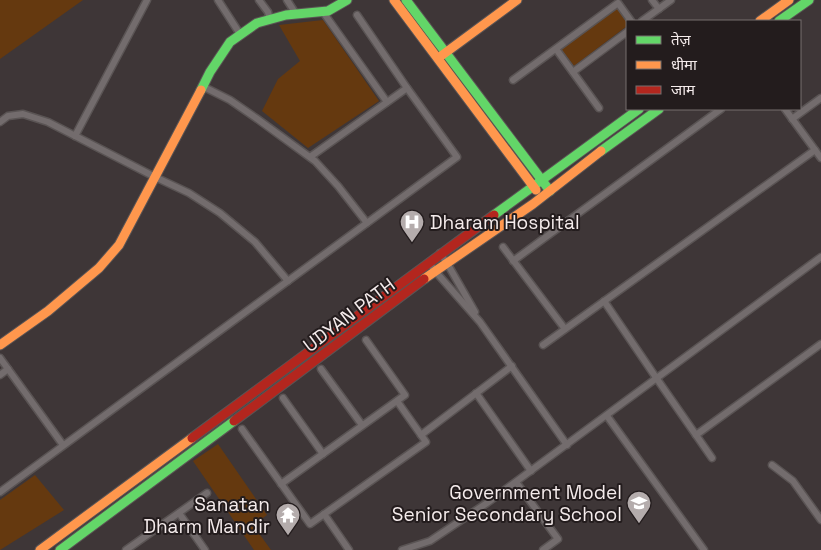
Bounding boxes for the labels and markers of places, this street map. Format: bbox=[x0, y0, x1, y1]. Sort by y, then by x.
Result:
hospital icon: Dharam Hospital bbox=[399, 209, 425, 243]
place label: Dharam Hospital bbox=[430, 210, 580, 235]
place label: Government Model Senior Secondary School bbox=[392, 480, 622, 527]
school or university icon: Government Model Senior Secondary School bbox=[626, 490, 652, 524]
place label: Sanatan Dharm Mandir bbox=[143, 492, 270, 539]
temple icon: Sanatan Dharm Mandir bbox=[275, 502, 301, 536]

